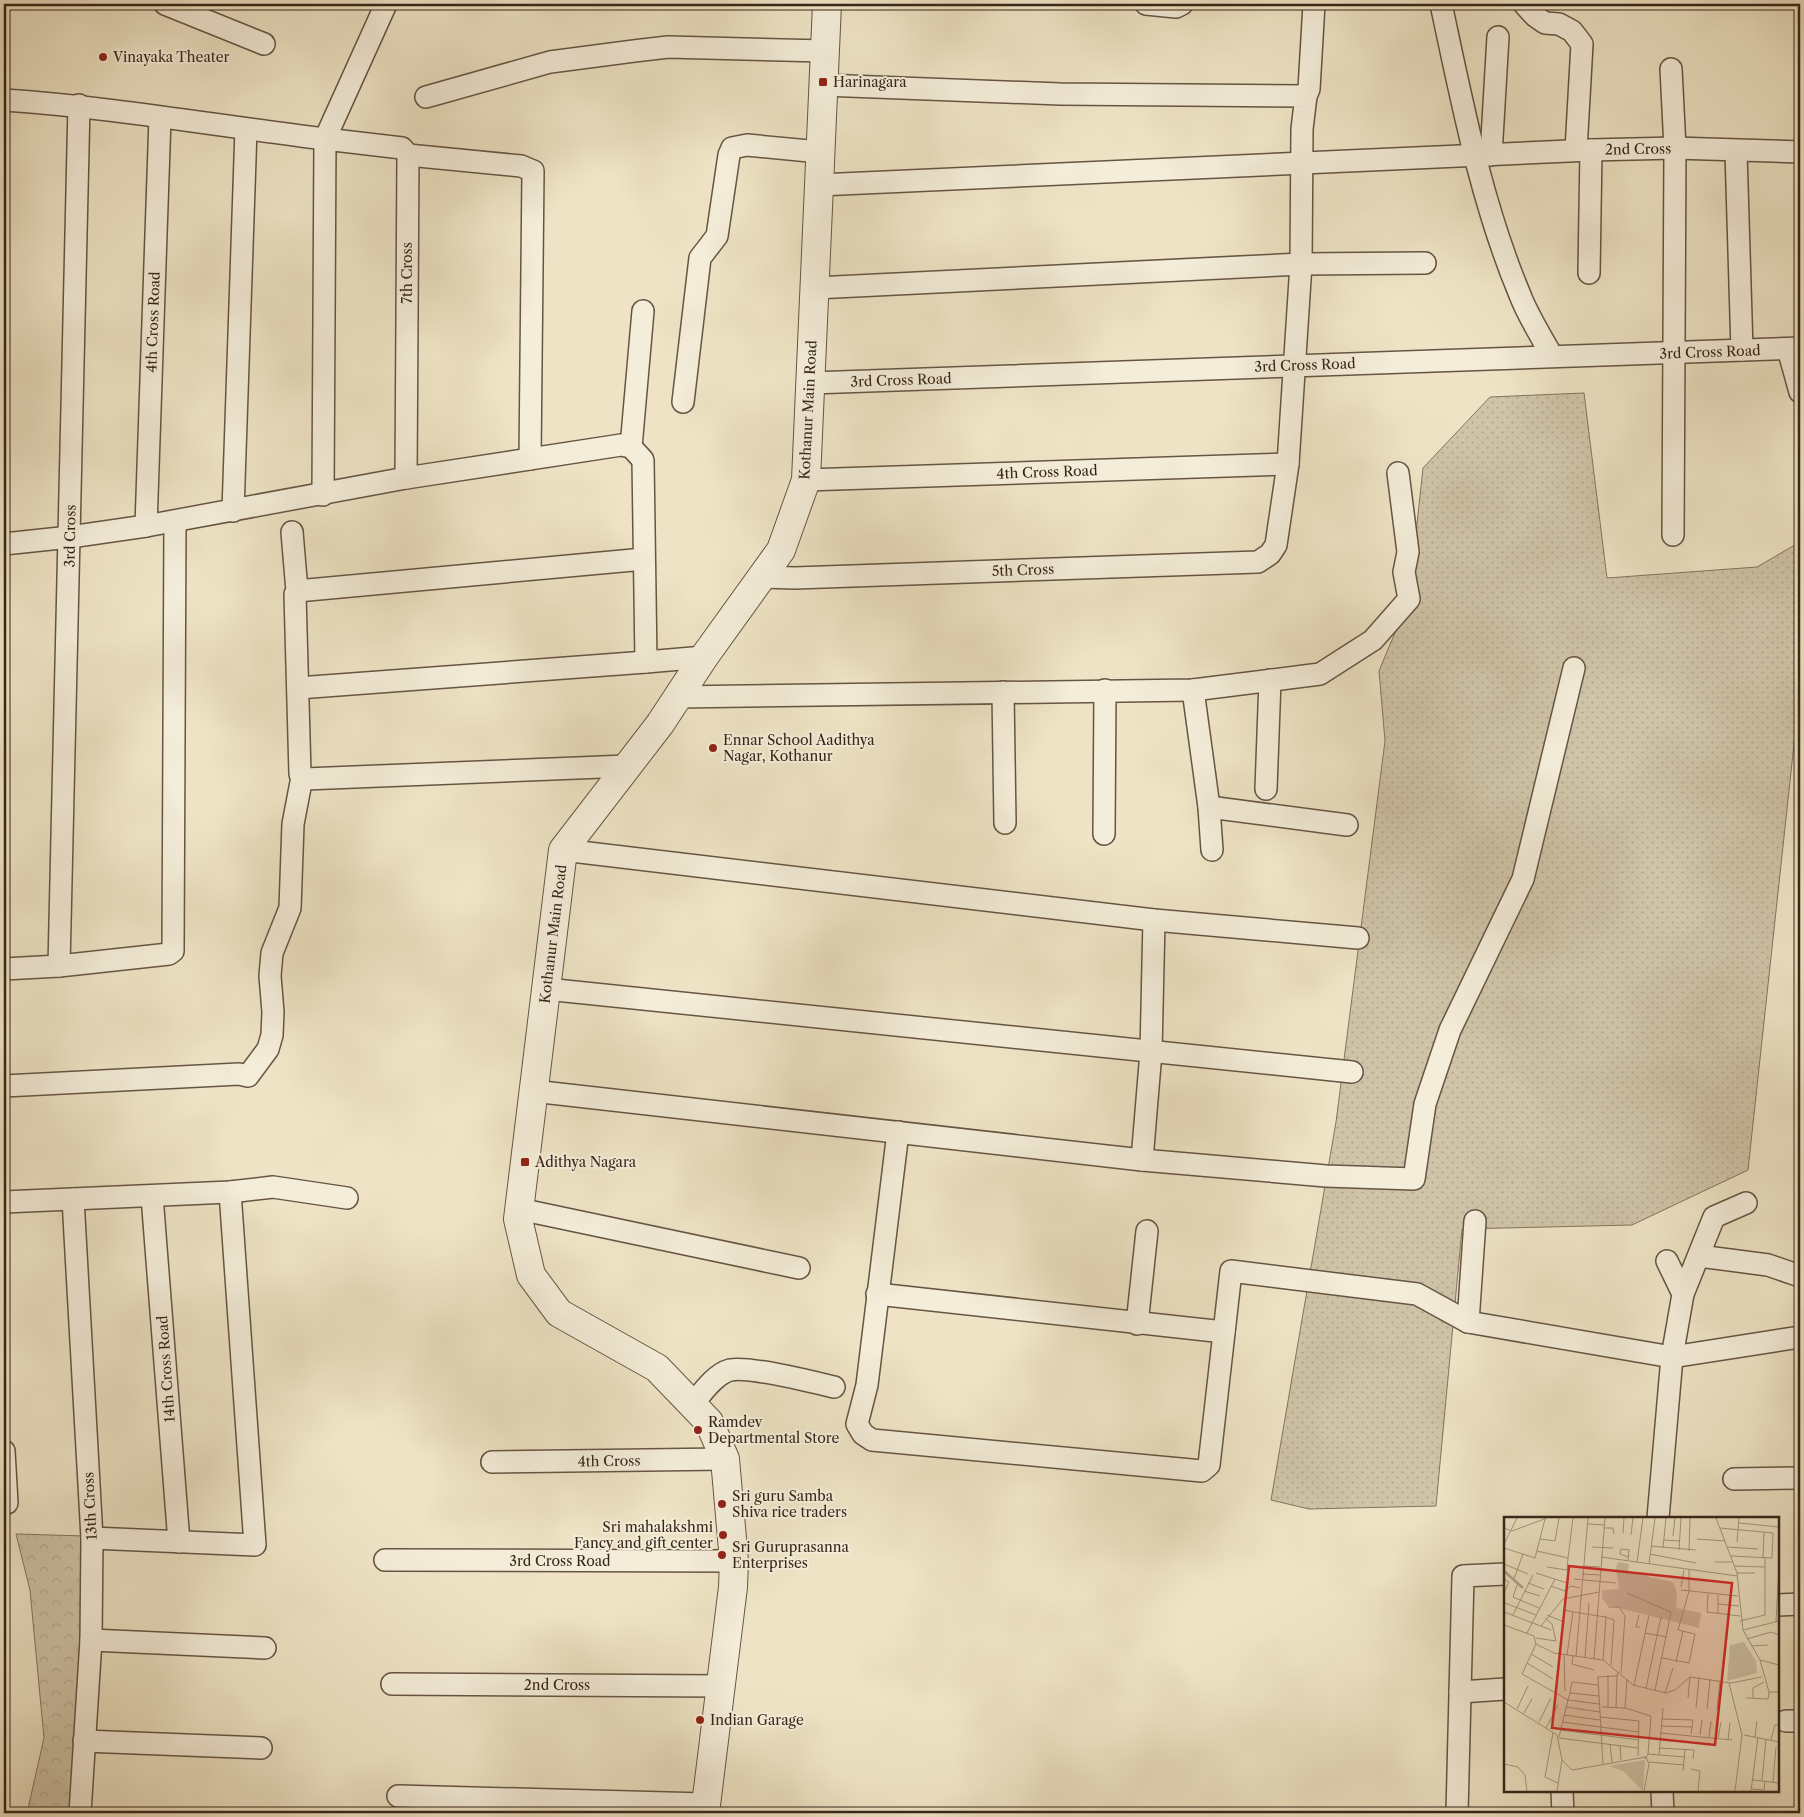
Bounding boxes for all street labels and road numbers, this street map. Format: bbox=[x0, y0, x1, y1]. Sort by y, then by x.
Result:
street label: 2nd Cross bbox=[1605, 139, 1671, 159]
street label: 7th Cross bbox=[398, 242, 416, 304]
street label: 4th Cross Road bbox=[142, 271, 164, 373]
street label: Kothanur Main Road bbox=[795, 339, 821, 480]
street label: 3rd Cross Road bbox=[1659, 341, 1761, 363]
street label: 3rd Cross Road bbox=[1254, 354, 1356, 376]
street label: 3rd Cross Road bbox=[850, 369, 952, 391]
street label: 4th Cross Road bbox=[996, 461, 1098, 483]
street label: 3rd Cross bbox=[60, 504, 80, 568]
street label: 5th Cross bbox=[992, 560, 1054, 580]
street label: Kothanur Main Road bbox=[536, 863, 570, 1004]
street label: 14th Cross Road bbox=[153, 1315, 179, 1423]
street label: 4th Cross bbox=[577, 1451, 641, 1471]
street label: 13th Cross bbox=[79, 1471, 101, 1541]
street label: 3rd Cross Road bbox=[509, 1552, 611, 1570]
street label: 2nd Cross bbox=[524, 1676, 590, 1694]

